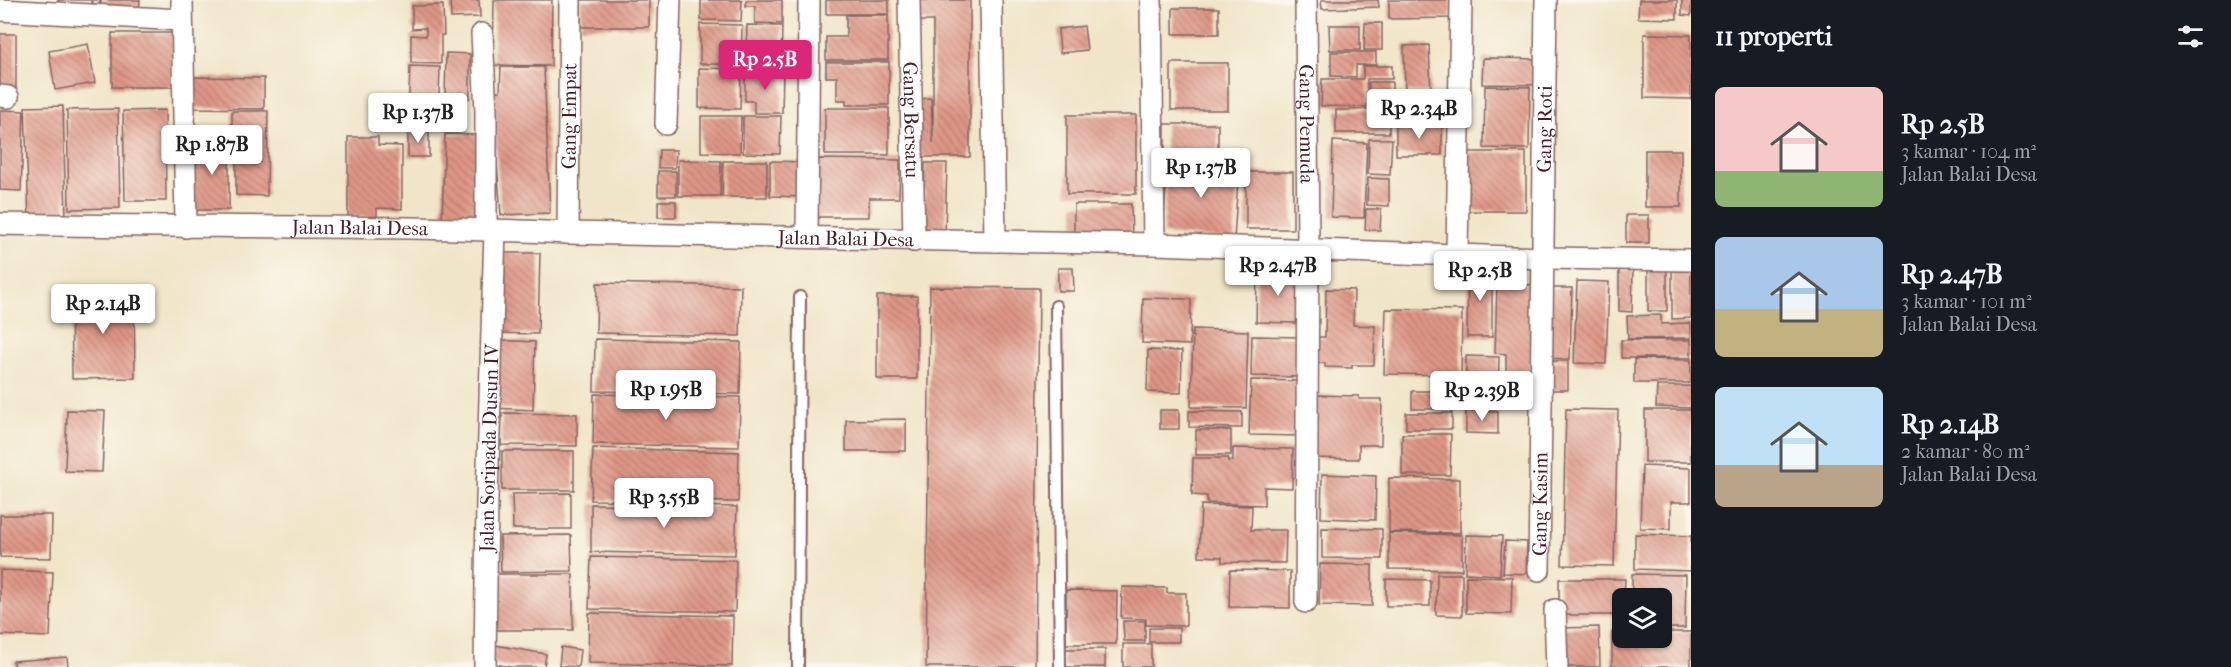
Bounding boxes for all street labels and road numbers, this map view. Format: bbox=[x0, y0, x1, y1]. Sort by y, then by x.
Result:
street label: Gang Bersatu bbox=[899, 61, 924, 179]
street label: Gang Empat bbox=[557, 63, 581, 169]
street label: Gang Pemuda bbox=[1295, 64, 1319, 185]
street label: Gang Roti bbox=[1532, 85, 1556, 173]
street label: Jalan Balai Desa bbox=[290, 215, 429, 240]
street label: Jalan Balai Desa bbox=[776, 225, 915, 251]
street label: Jalan Soripada Dusun IV bbox=[475, 343, 503, 554]
street label: Gang Kasim bbox=[1528, 452, 1552, 556]

